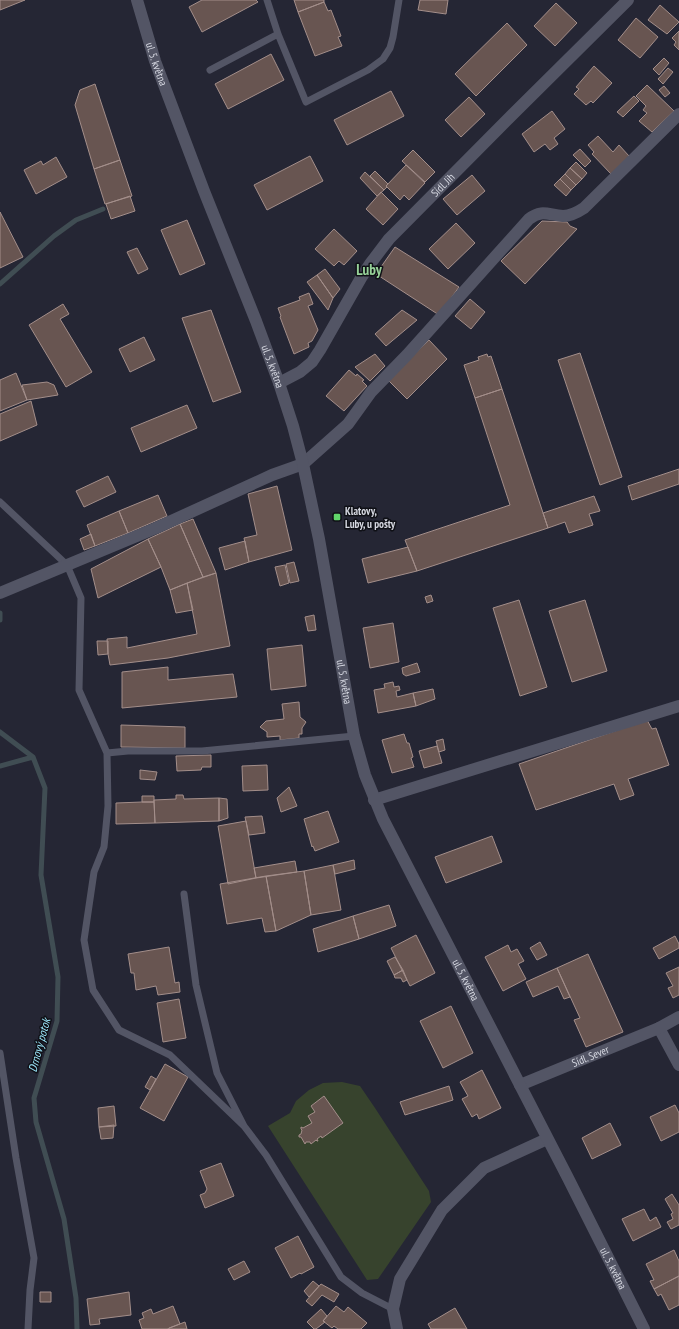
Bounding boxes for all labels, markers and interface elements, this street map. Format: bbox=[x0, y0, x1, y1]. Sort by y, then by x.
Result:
street label: ul. 5. května bbox=[143, 41, 171, 88]
street label: Sídl. Jih bbox=[428, 170, 458, 200]
district label: Luby bbox=[356, 260, 383, 279]
street label: ul. 5. května bbox=[258, 343, 287, 390]
place label: Klatovy, Luby, u pošty bbox=[345, 504, 396, 531]
marker: Klatovy, Luby, u pošty bbox=[332, 512, 342, 522]
street label: ul. 5. května bbox=[334, 659, 355, 705]
street label: ul. 5. května bbox=[449, 957, 482, 1003]
water label: Drnový potok bbox=[25, 1015, 54, 1073]
street label: Sídl. Sever bbox=[570, 1042, 611, 1070]
street label: ul. 5. května bbox=[597, 1245, 630, 1292]

